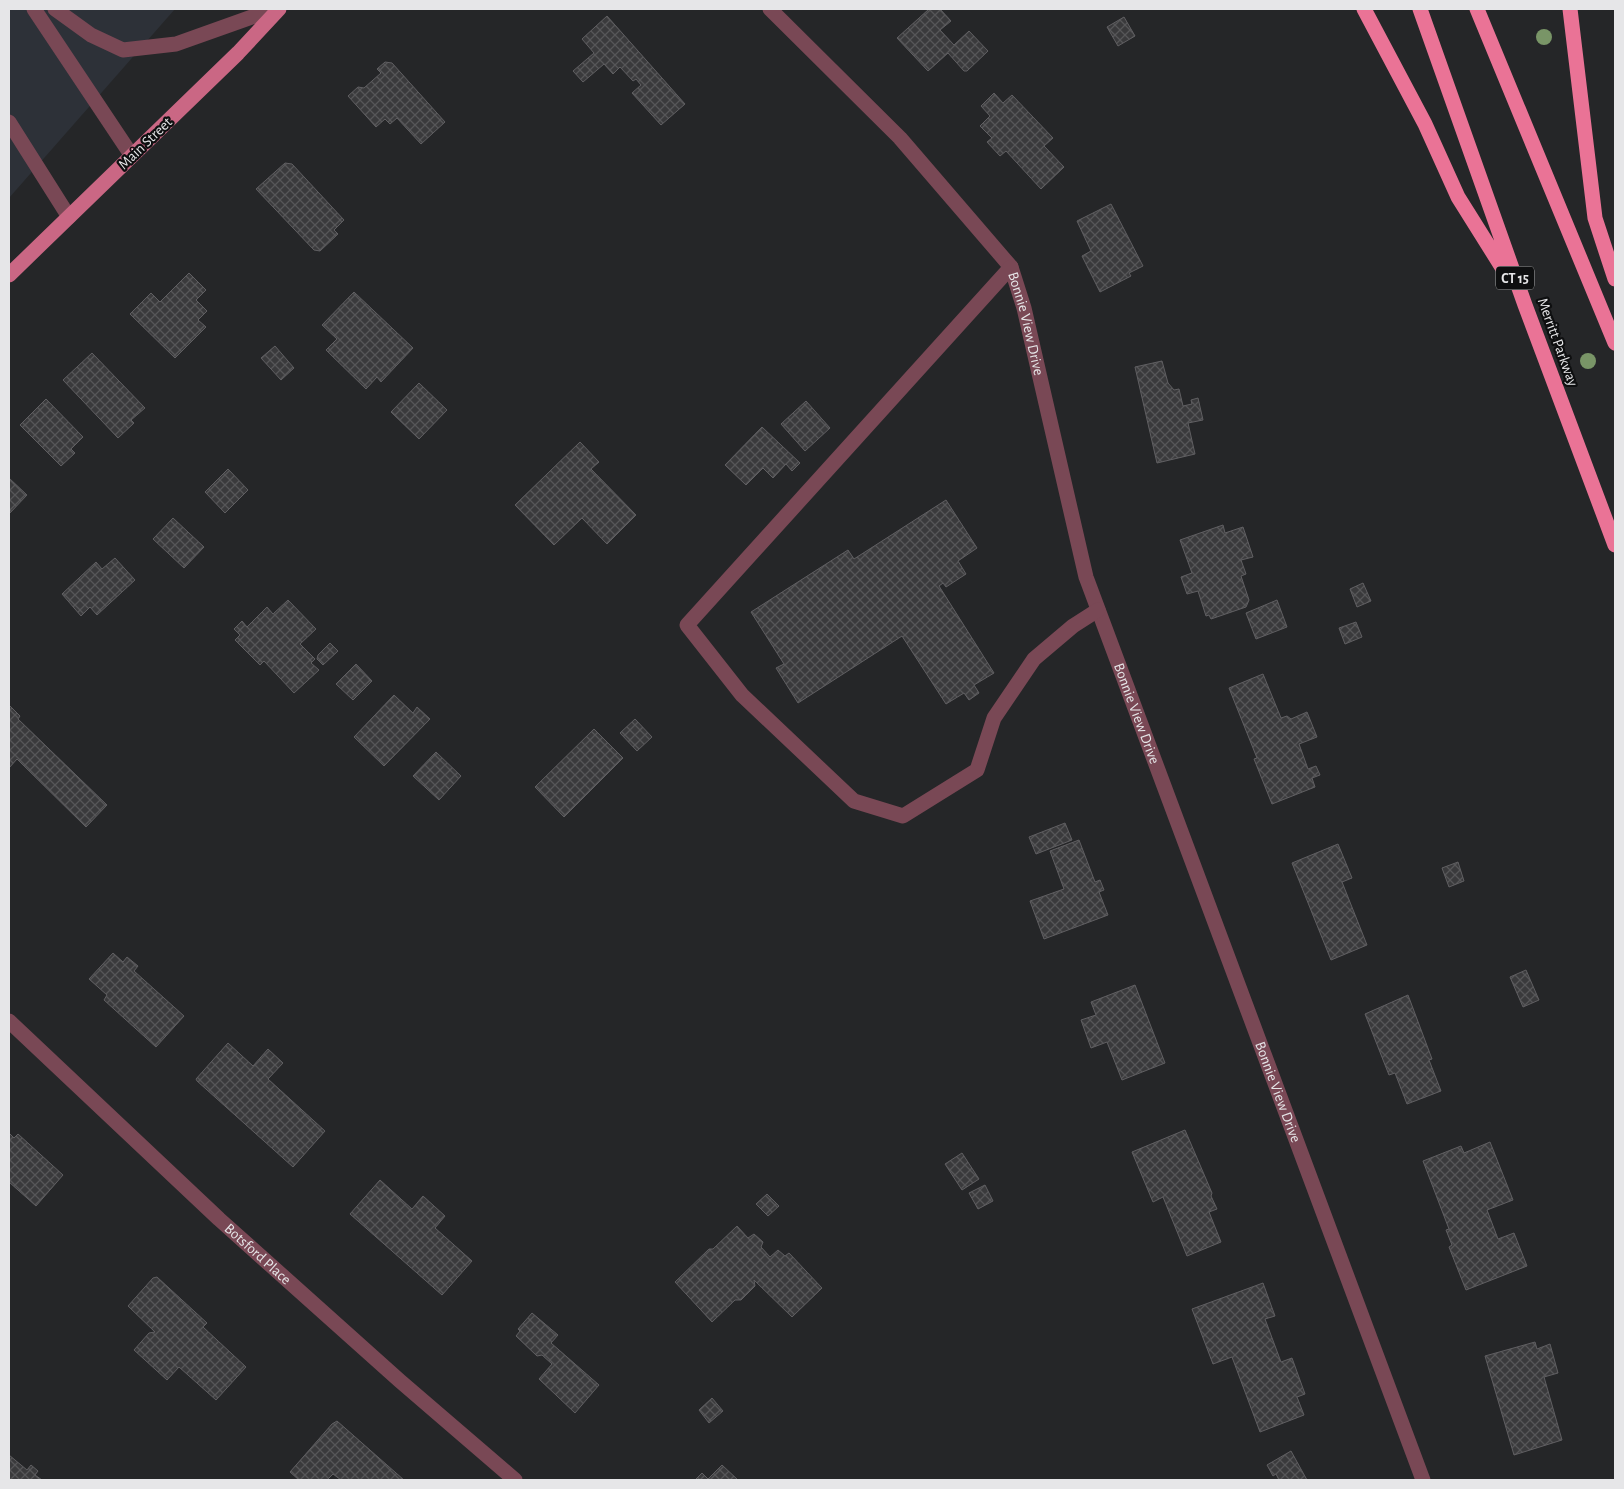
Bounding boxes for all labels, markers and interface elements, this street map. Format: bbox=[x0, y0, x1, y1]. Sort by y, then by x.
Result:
street label: Main Street bbox=[116, 114, 175, 172]
road number: CT 15 bbox=[1496, 266, 1534, 290]
street label: Bonnie View Drive bbox=[1005, 270, 1046, 377]
street label: Merritt Parkway bbox=[1535, 296, 1581, 389]
street label: Bonnie View Drive bbox=[1111, 661, 1162, 766]
street label: Bonnie View Drive bbox=[1252, 1040, 1303, 1145]
street label: Botsford Place bbox=[222, 1221, 294, 1288]

